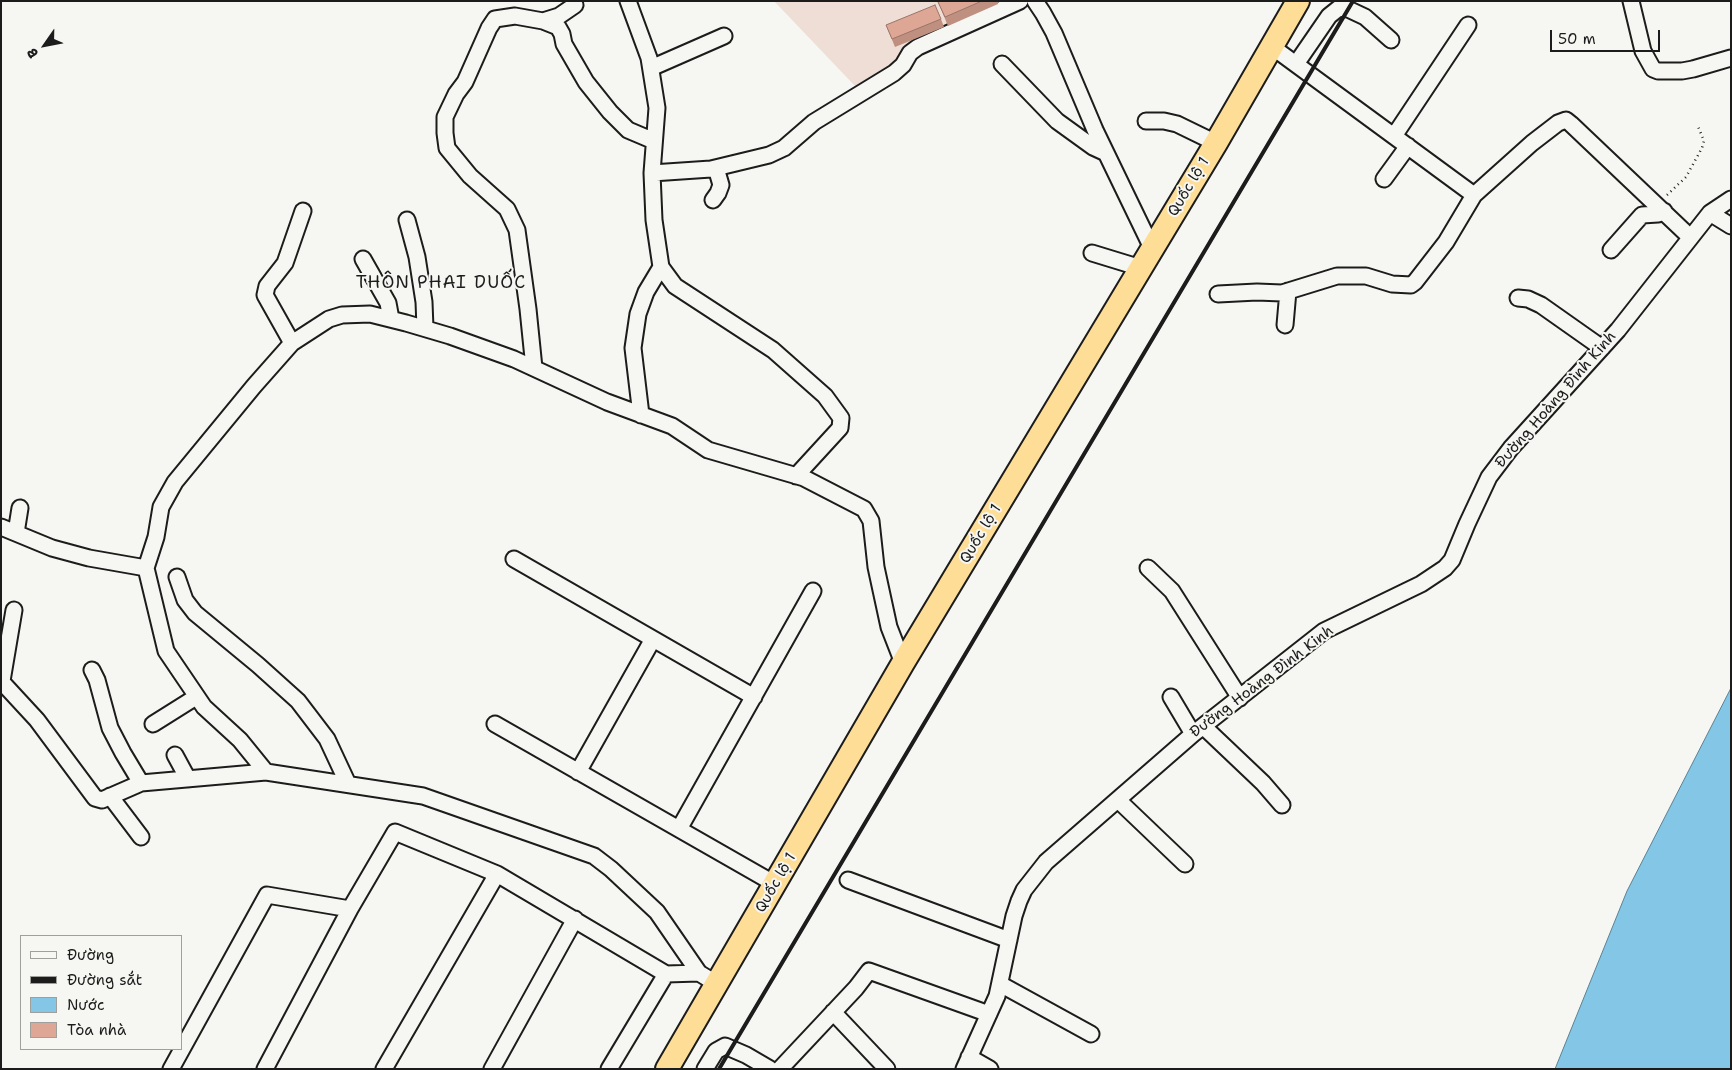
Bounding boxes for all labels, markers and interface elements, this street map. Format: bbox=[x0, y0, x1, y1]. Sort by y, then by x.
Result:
north arrow bbox=[20, 20, 70, 70]
scale bar bbox=[1552, 20, 1662, 52]
text: 50 m bbox=[1558, 29, 1596, 49]
text: B bbox=[22, 45, 42, 62]
street label: Quốc lộ 1 bbox=[1164, 154, 1214, 220]
district label: THÔN PHAI DUỐC bbox=[354, 272, 528, 294]
street label: Đường Hoàng Đình Kinh bbox=[1492, 328, 1620, 472]
street label: Quốc lộ 1 bbox=[956, 501, 1006, 567]
street label: Đường Hoàng Đình Kinh bbox=[1187, 622, 1337, 742]
street label: Quốc lộ 1 bbox=[752, 850, 800, 916]
legend bbox=[20, 935, 182, 1050]
text: Đường bbox=[67, 945, 114, 965]
text: Đường sắt bbox=[67, 970, 142, 990]
text: Nước bbox=[67, 995, 104, 1015]
text: Tòa nhà bbox=[67, 1020, 126, 1040]

